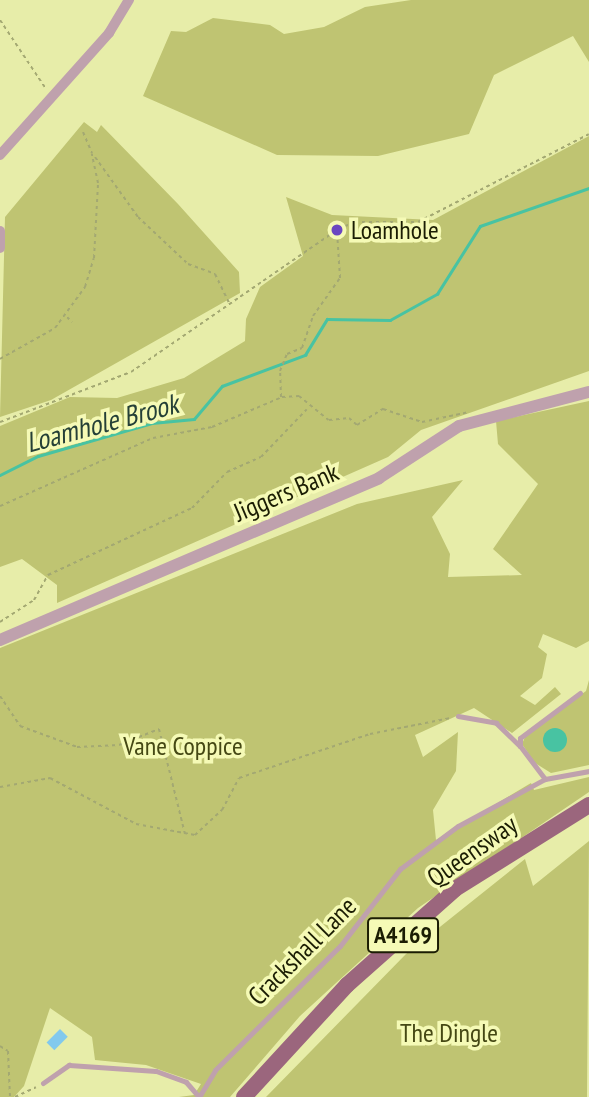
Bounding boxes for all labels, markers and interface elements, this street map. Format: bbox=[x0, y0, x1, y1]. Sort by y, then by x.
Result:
place label: Loamhole bbox=[351, 214, 439, 246]
marker: Loamhole bbox=[329, 222, 345, 238]
water label: Loamhole Brook bbox=[22, 387, 182, 459]
street label: Jiggers Bank bbox=[229, 456, 343, 528]
park label: Vane Coppice bbox=[123, 730, 243, 762]
street label: Queensway bbox=[421, 809, 523, 893]
street label: Crackshall Lane bbox=[242, 891, 362, 1011]
road number: A4169 bbox=[366, 915, 440, 956]
park label: The Dingle bbox=[400, 1017, 498, 1049]

